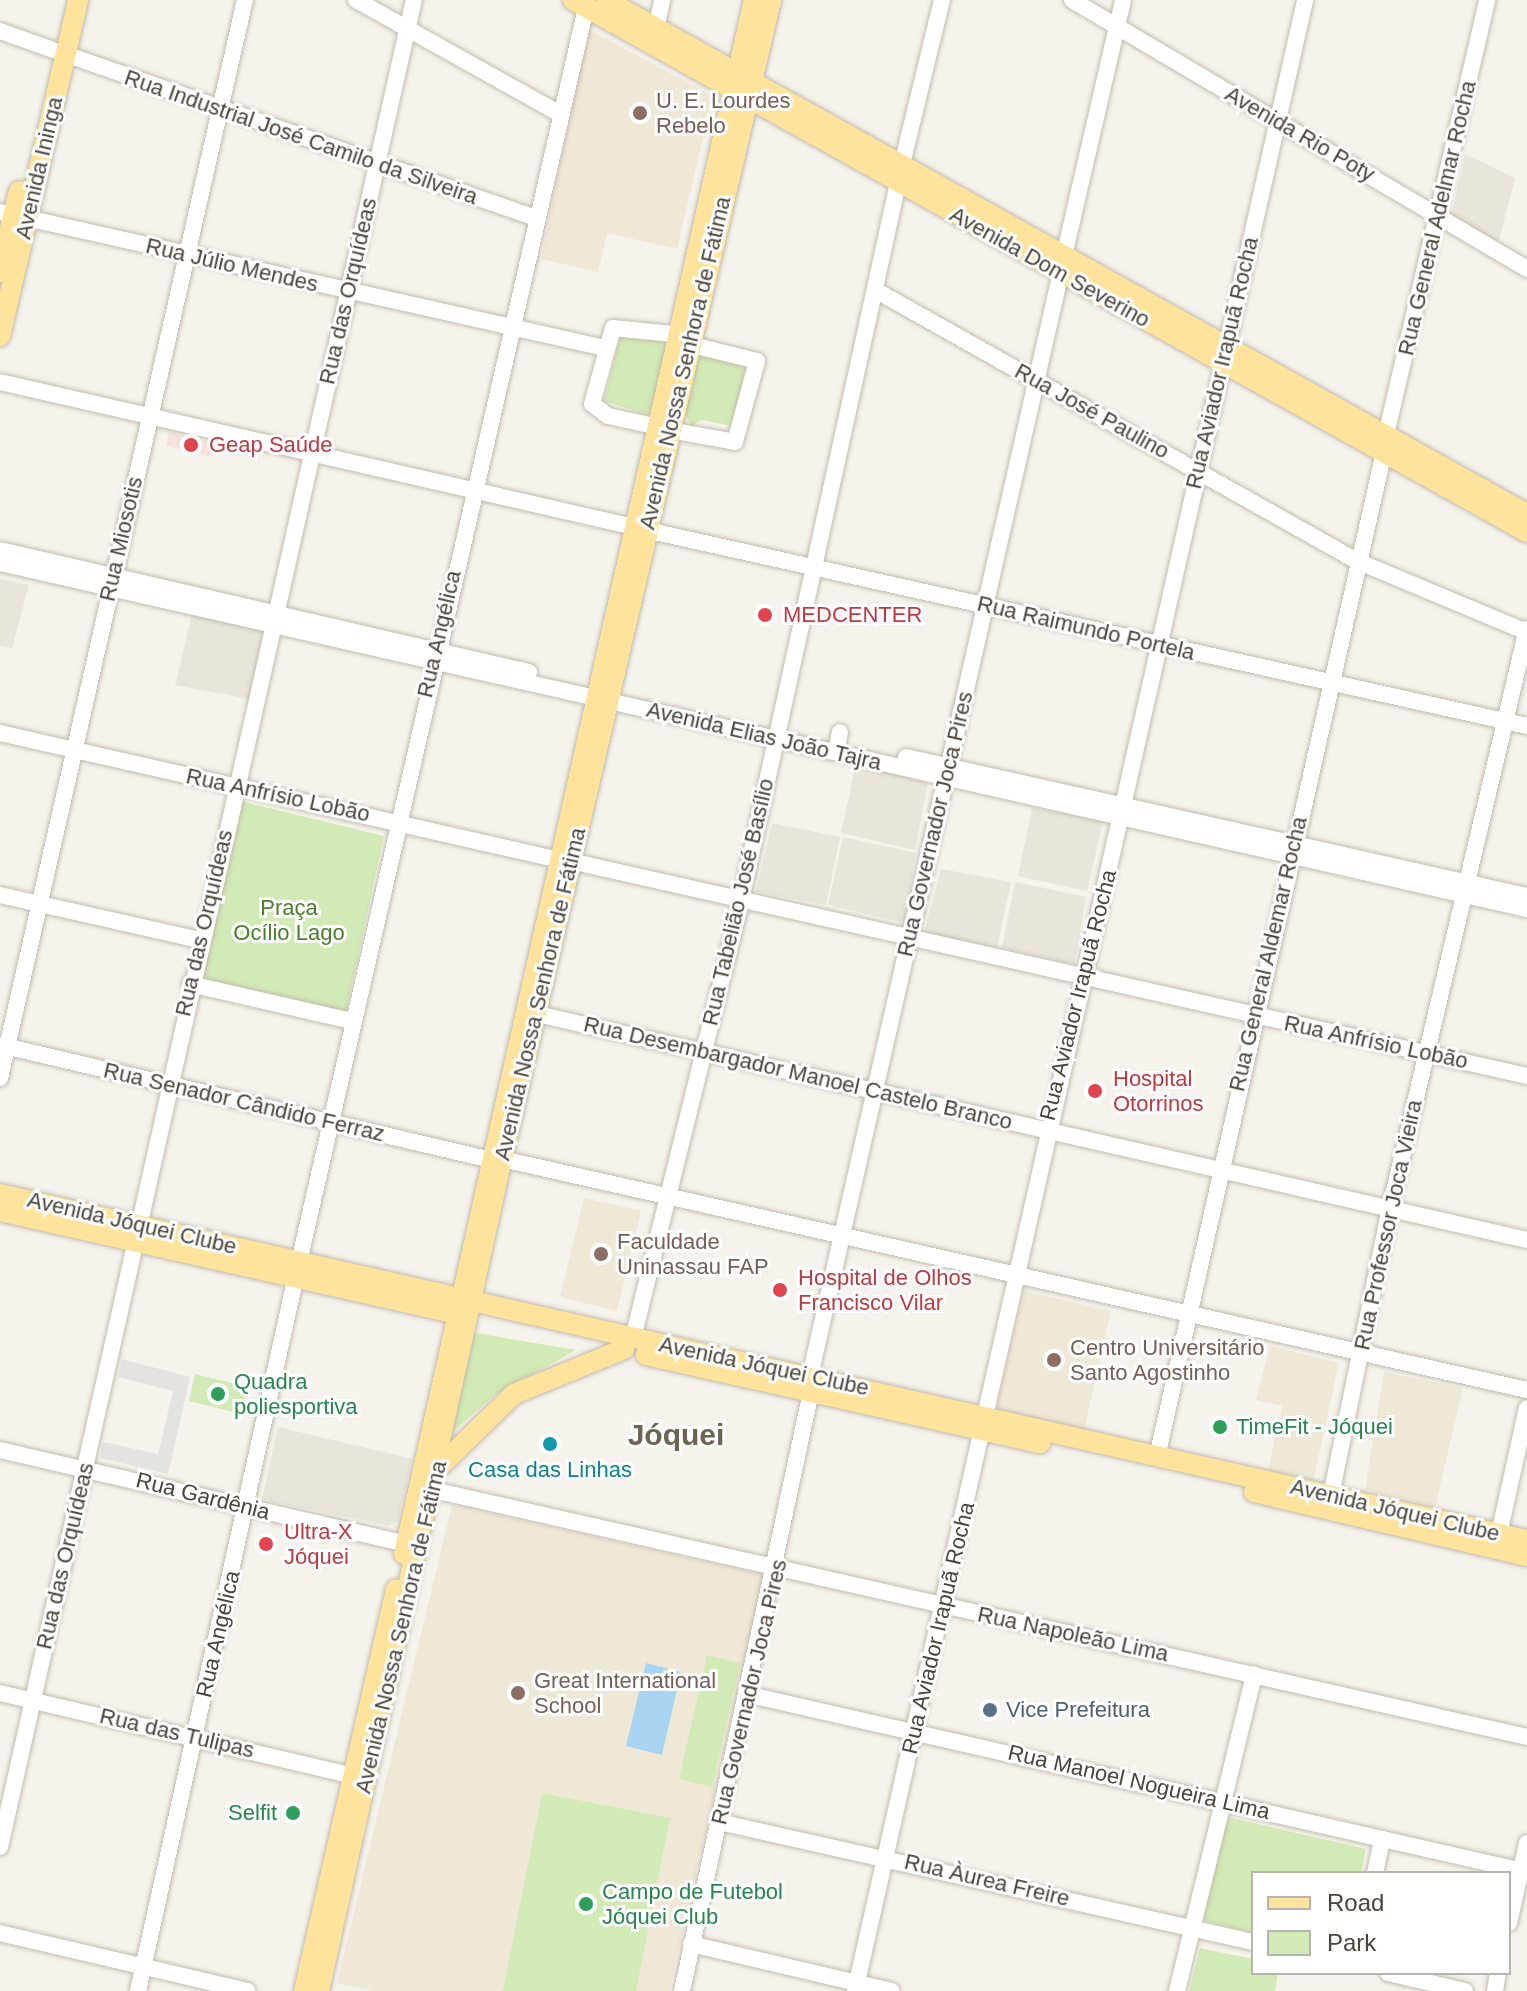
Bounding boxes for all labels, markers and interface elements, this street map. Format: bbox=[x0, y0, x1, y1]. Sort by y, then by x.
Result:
street label: Rua Industrial José Camilo da Silveira bbox=[121, 64, 481, 210]
street label: Rua General Adelmar Rocha bbox=[1392, 77, 1482, 359]
street label: Avenida Rio Poty bbox=[1220, 80, 1380, 188]
place label: U. E. Lourdes Rebelo bbox=[656, 87, 791, 138]
street label: Avenida Ininga bbox=[10, 94, 68, 242]
marker: U. E. Lourdes Rebelo bbox=[631, 104, 649, 122]
street label: Avenida Nossa Senhora de Fátima bbox=[634, 194, 736, 532]
street label: Rua das Orquídeas bbox=[314, 195, 382, 387]
street label: Avenida Dom Severino bbox=[945, 201, 1155, 333]
street label: Rua Júlio Mendes bbox=[143, 232, 321, 298]
street label: Rua Aviador Irapuã Rocha bbox=[1180, 234, 1264, 492]
street label: Rua José Paulino bbox=[1010, 358, 1174, 464]
place label: Geap Saúde bbox=[209, 432, 333, 458]
marker: Geap Saúde bbox=[180, 434, 202, 456]
street label: Rua Miosotis bbox=[94, 474, 148, 604]
street label: Rua Angélica bbox=[411, 567, 467, 701]
street label: Rua Raimundo Portela bbox=[975, 590, 1197, 666]
place label: MEDCENTER bbox=[783, 602, 922, 628]
marker: MEDCENTER bbox=[754, 604, 776, 626]
street label: Rua Governador Joca Pires bbox=[892, 689, 978, 959]
street label: Avenida Elias João Tajra bbox=[644, 696, 884, 776]
street label: Rua Anfrísio Lobão bbox=[183, 763, 373, 827]
street label: Rua Tabelião José Basílio bbox=[697, 776, 779, 1028]
street label: Rua General Aldemar Rocha bbox=[1223, 813, 1313, 1095]
street label: Avenida Nossa Senhora de Fátima bbox=[489, 825, 591, 1163]
street label: Rua das Orquídeas bbox=[170, 827, 238, 1019]
street label: Rua Aviador Irapuã Rocha bbox=[1034, 866, 1122, 1124]
park label: Praça Ocílio Lago bbox=[233, 894, 345, 946]
street label: Rua Anfrísio Lobão bbox=[1281, 1010, 1471, 1074]
street label: Rua Desembargador Manoel Castelo Branco bbox=[581, 1011, 1015, 1135]
street label: Rua Senador Cândido Ferraz bbox=[101, 1057, 387, 1147]
place label: Hospital Otorrinos bbox=[1113, 1065, 1203, 1116]
marker: Hospital Otorrinos bbox=[1084, 1080, 1106, 1102]
street label: Rua Professor Joca Vieira bbox=[1349, 1097, 1427, 1353]
street label: Avenida Jóquei Clube bbox=[25, 1186, 239, 1260]
place label: Faculdade Uninassau FAP bbox=[617, 1228, 769, 1280]
marker: Faculdade Uninassau FAP bbox=[592, 1245, 610, 1263]
place label: Hospital de Olhos Francisco Vilar bbox=[798, 1264, 972, 1316]
marker: Hospital de Olhos Francisco Vilar bbox=[769, 1279, 791, 1301]
street label: Avenida Jóquei Clube bbox=[657, 1331, 871, 1401]
place label: Centro Universitário Santo Agostinho bbox=[1070, 1334, 1264, 1386]
marker: Centro Universitário Santo Agostinho bbox=[1045, 1351, 1063, 1369]
place label: Quadra poliesportiva bbox=[234, 1368, 358, 1420]
marker: Quadra poliesportiva bbox=[209, 1385, 227, 1403]
place label: TimeFit - Jóquei bbox=[1236, 1414, 1393, 1440]
district label: Jóquei bbox=[628, 1417, 724, 1453]
marker: TimeFit - Jóquei bbox=[1211, 1418, 1229, 1436]
marker: Casa das Linhas bbox=[541, 1435, 559, 1453]
place label: Casa das Linhas bbox=[468, 1457, 632, 1483]
street label: Avenida Nossa Senhora de Fátima bbox=[350, 1458, 452, 1796]
street label: Rua das Orquídeas bbox=[31, 1460, 99, 1652]
street label: Rua Gardênia bbox=[133, 1467, 273, 1525]
street label: Avenida Jóquei Clube bbox=[1288, 1473, 1502, 1547]
street label: Rua Aviador Irapuã Rocha bbox=[896, 1499, 980, 1757]
place label: Ultra-X Jóquei bbox=[284, 1518, 352, 1570]
marker: Ultra-X Jóquei bbox=[255, 1533, 277, 1555]
street label: Rua Governador Joca Pires bbox=[706, 1557, 792, 1827]
street label: Rua Angélica bbox=[190, 1567, 246, 1701]
street label: Rua Napoleão Lima bbox=[975, 1601, 1171, 1667]
place label: Great International School bbox=[534, 1667, 716, 1718]
marker: Great International School bbox=[509, 1684, 527, 1702]
place label: Vice Prefeitura bbox=[1006, 1697, 1150, 1723]
marker: Vice Prefeitura bbox=[981, 1701, 999, 1719]
street label: Rua das Tulipas bbox=[97, 1702, 257, 1764]
street label: Rua Manoel Nogueira Lima bbox=[1006, 1739, 1272, 1825]
place label: Selfit bbox=[228, 1800, 277, 1826]
marker: Selfit bbox=[284, 1804, 302, 1822]
street label: Rua Àurea Freire bbox=[902, 1848, 1072, 1912]
legend bbox=[1251, 1871, 1511, 1975]
place label: Campo de Futebol Jóquei Club bbox=[602, 1878, 783, 1930]
text: Road bbox=[1327, 1889, 1384, 1916]
marker: Campo de Futebol Jóquei Club bbox=[577, 1895, 595, 1913]
text: Park bbox=[1327, 1929, 1376, 1956]

